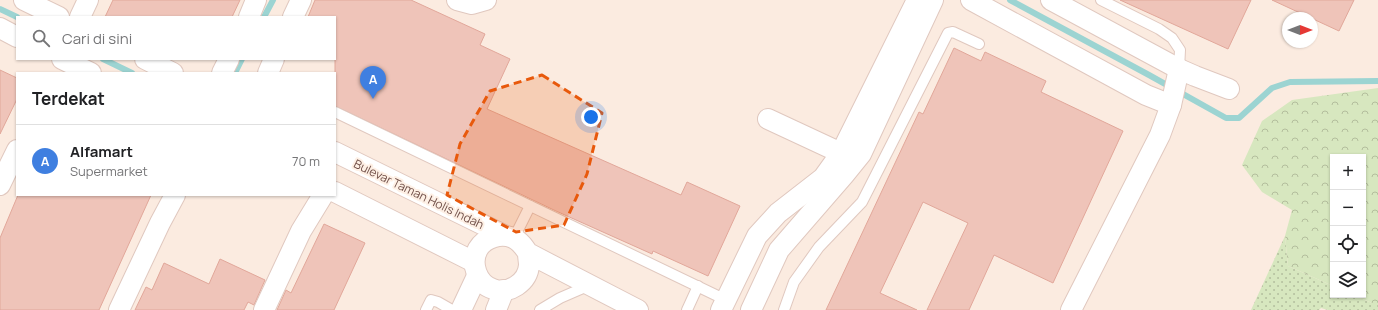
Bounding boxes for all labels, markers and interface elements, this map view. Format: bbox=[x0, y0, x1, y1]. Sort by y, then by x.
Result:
north arrow bbox=[1282, 12, 1318, 48]
search box bbox=[16, 16, 336, 60]
icon: search bbox=[30, 27, 52, 49]
text: Cari di sini bbox=[62, 28, 132, 49]
pin: A bbox=[360, 66, 386, 99]
text: Terdekat bbox=[32, 87, 105, 110]
your location bbox=[581, 107, 601, 127]
text: Alfamart bbox=[70, 141, 133, 162]
text: A bbox=[41, 152, 49, 170]
text: 70 m bbox=[292, 152, 320, 170]
map controls bbox=[1330, 154, 1366, 298]
button: + bbox=[1330, 154, 1366, 190]
street label: Bulevar Taman Holis Indah bbox=[351, 155, 487, 233]
text: Supermarket bbox=[70, 162, 148, 180]
button: − bbox=[1330, 190, 1366, 226]
button: locate bbox=[1330, 226, 1366, 262]
button: layers bbox=[1330, 262, 1366, 298]

